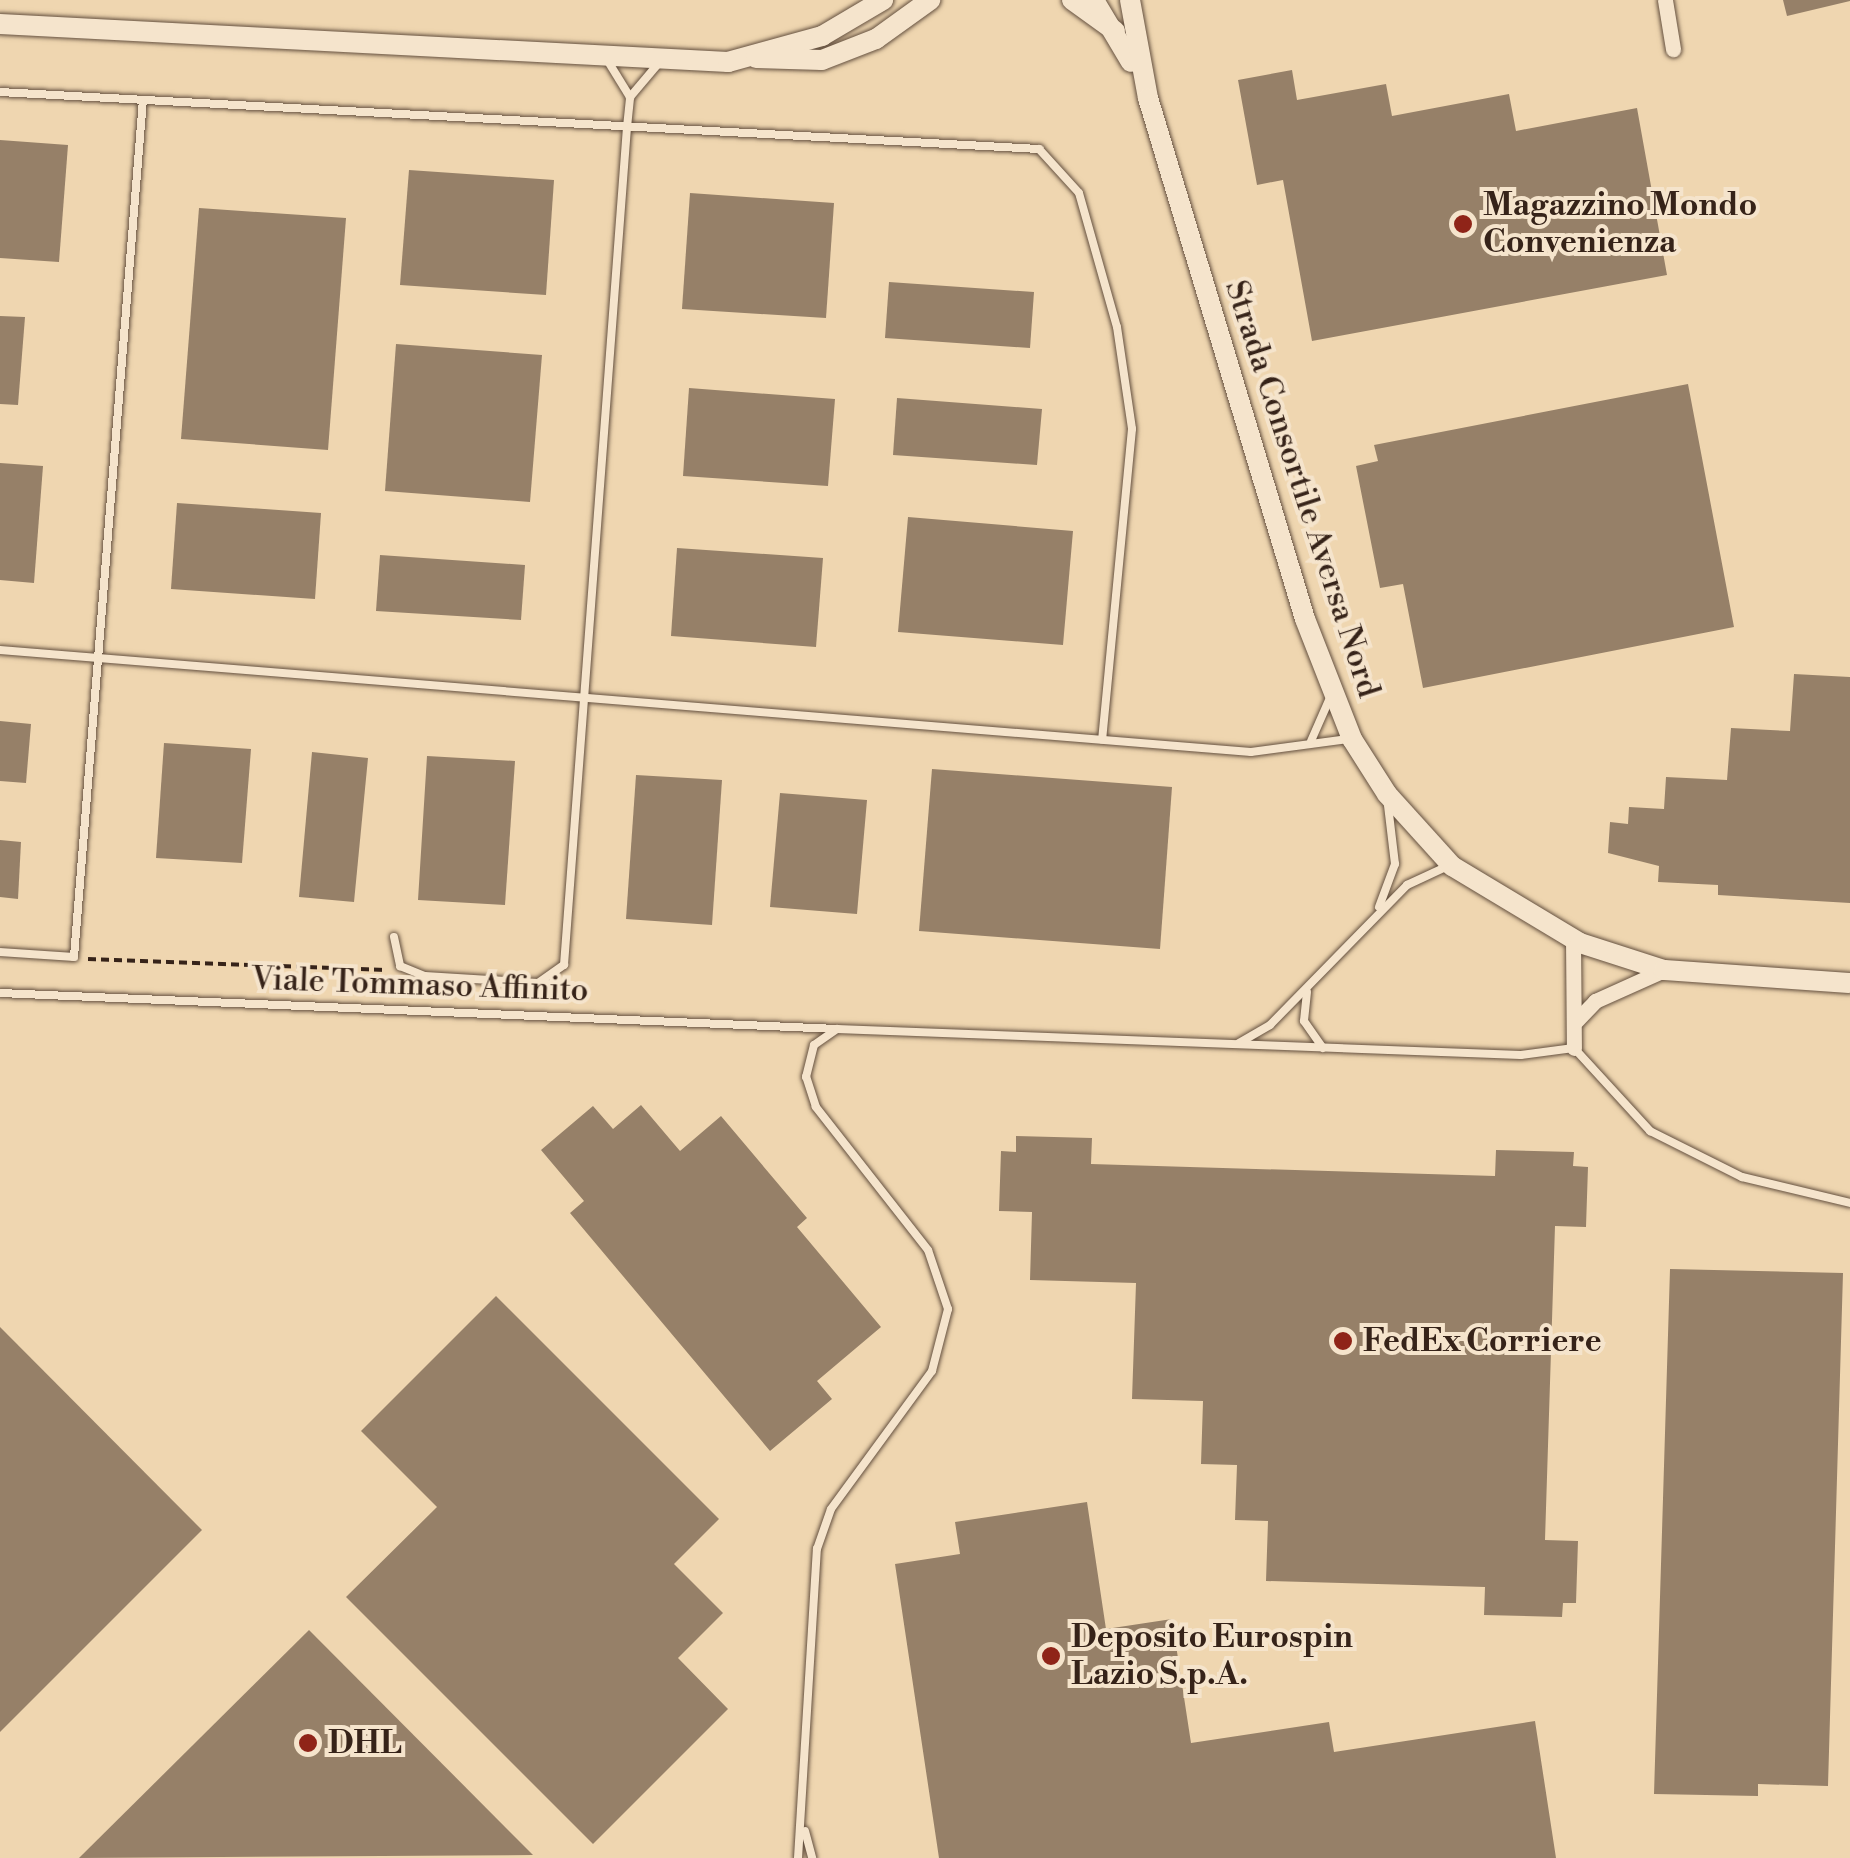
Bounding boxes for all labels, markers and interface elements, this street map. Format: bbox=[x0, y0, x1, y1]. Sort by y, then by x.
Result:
place label: Magazzino Mondo Convenienza bbox=[1483, 187, 1757, 262]
marker: Magazzino Mondo Convenienza bbox=[1452, 213, 1474, 235]
street label: Strada Consortile Aversa Nord bbox=[1216, 276, 1388, 702]
street label: Viale Tommaso Affinito bbox=[251, 960, 589, 1010]
place label: FedEx Corriere bbox=[1363, 1322, 1602, 1360]
marker: FedEx Corriere bbox=[1332, 1330, 1354, 1352]
place label: Deposito Eurospin Lazio S.p.A. bbox=[1071, 1619, 1353, 1694]
marker: Deposito Eurospin Lazio S.p.A. bbox=[1040, 1645, 1062, 1667]
place label: DHL bbox=[328, 1724, 402, 1762]
marker: DHL bbox=[297, 1732, 319, 1754]

